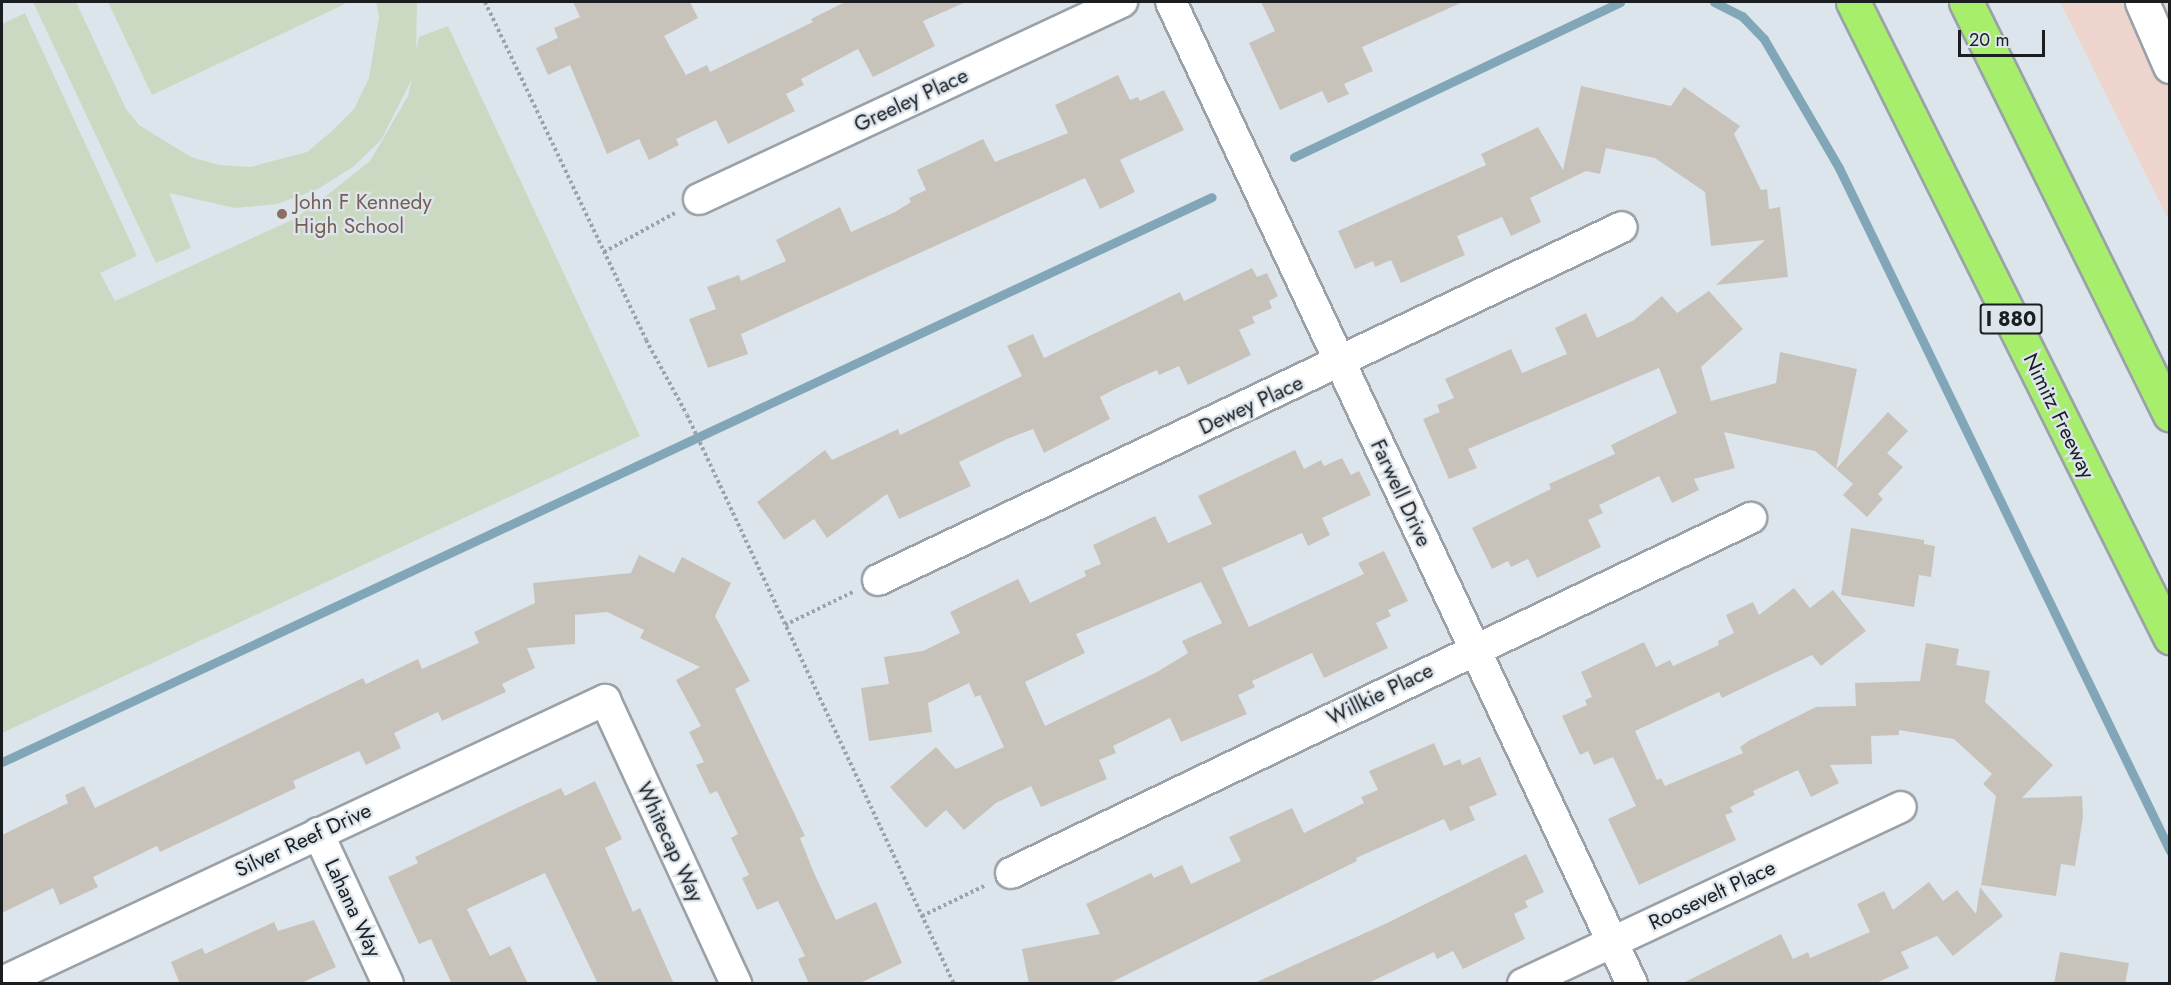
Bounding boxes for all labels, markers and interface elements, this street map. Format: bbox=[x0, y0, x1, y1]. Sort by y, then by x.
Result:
scale bar bbox=[1961, 18, 2048, 56]
text: 20 m bbox=[1969, 27, 2009, 53]
street label: Greeley Place bbox=[850, 63, 972, 137]
place label: John F Kennedy High School bbox=[294, 189, 432, 239]
marker: John F Kennedy High School bbox=[275, 207, 289, 221]
road number: I 880 bbox=[1980, 302, 2042, 336]
street label: Nimitz Freeway bbox=[2018, 349, 2100, 483]
street label: Dewey Place bbox=[1195, 370, 1307, 440]
street label: Farwell Drive bbox=[1365, 435, 1437, 551]
street label: Willkie Place bbox=[1323, 657, 1437, 731]
street label: Whitecap Way bbox=[631, 778, 709, 906]
street label: Silver Reef Drive bbox=[231, 797, 375, 883]
street label: Lahana Way bbox=[319, 855, 387, 961]
street label: Roosevelt Place bbox=[1645, 855, 1779, 935]

